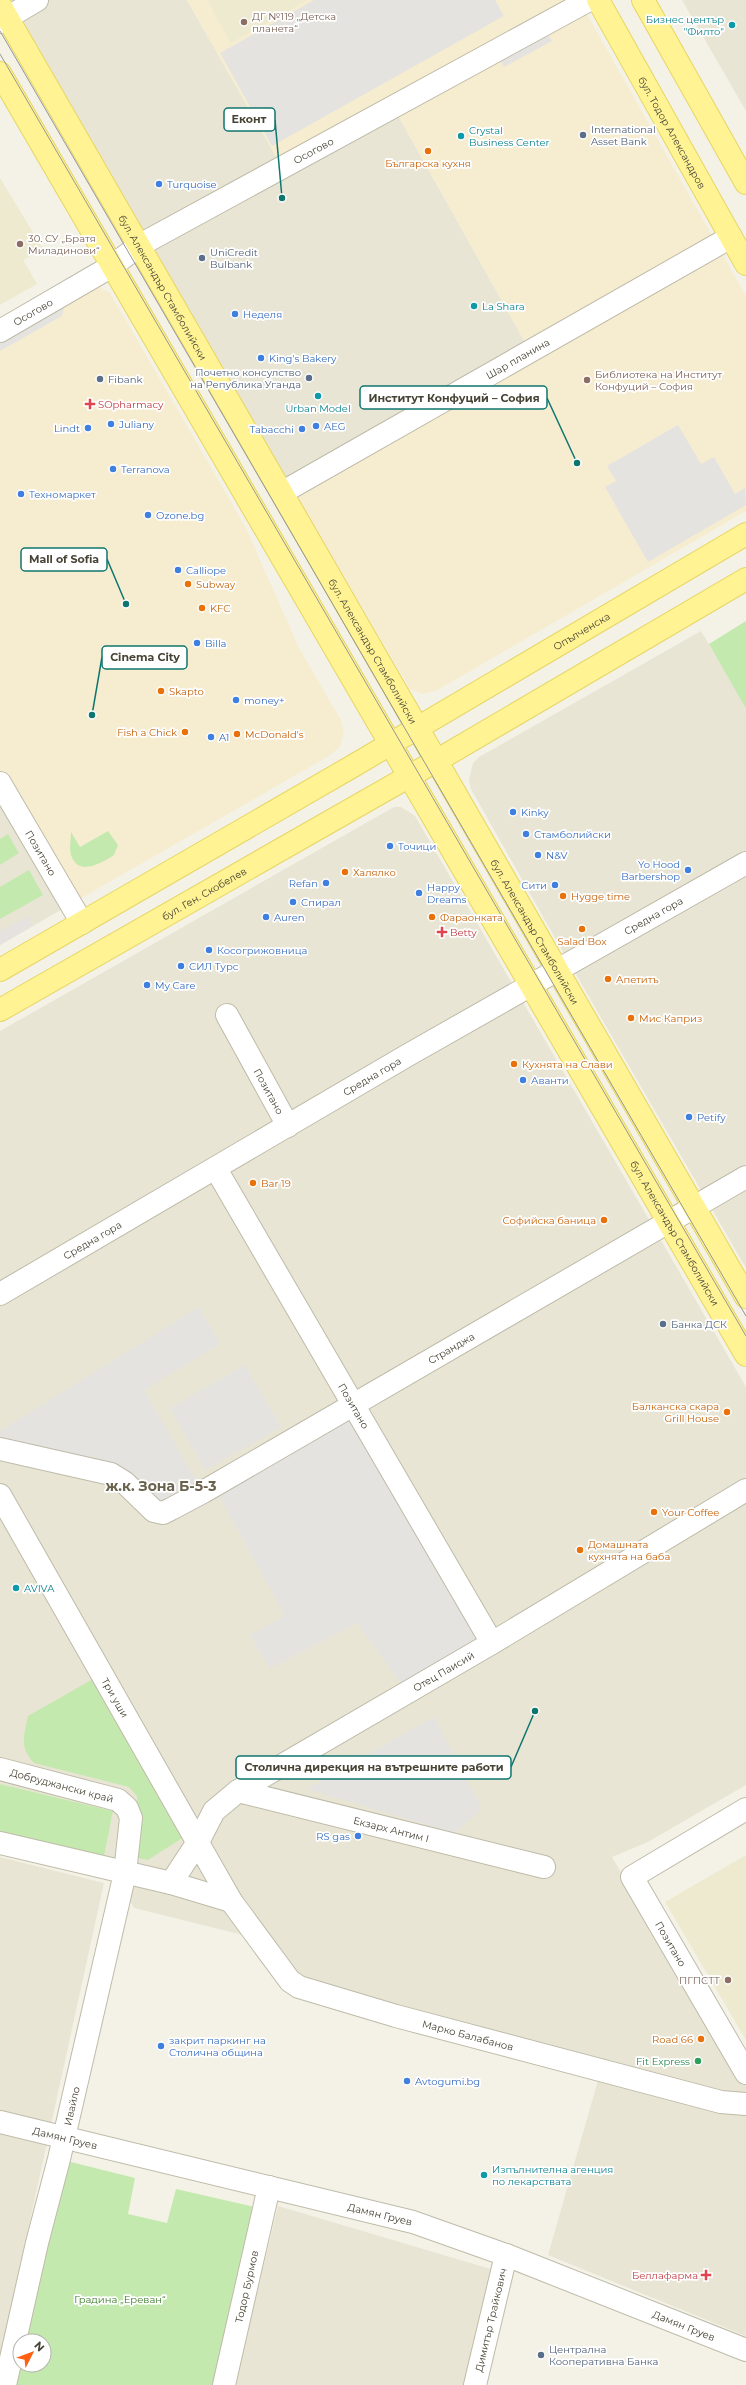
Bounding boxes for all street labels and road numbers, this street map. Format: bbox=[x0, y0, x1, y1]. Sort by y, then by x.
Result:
street label: бул. Тодор Александров bbox=[636, 74, 709, 191]
street label: Осогово bbox=[291, 134, 336, 167]
street label: бул. Александър Стамболийски bbox=[116, 212, 210, 362]
street label: Осогово bbox=[11, 295, 55, 329]
street label: Шар планина bbox=[483, 335, 552, 382]
street label: бул. Александър Стамболийски bbox=[326, 576, 420, 726]
street label: Опълченска bbox=[551, 609, 612, 653]
street label: Позитано bbox=[23, 828, 59, 878]
street label: бул. Александър Стамболийски bbox=[488, 857, 582, 1007]
street label: бул. Ген. Скобелев bbox=[159, 864, 249, 923]
street label: Средна гора bbox=[622, 894, 685, 937]
street label: Средна гора bbox=[340, 1054, 403, 1098]
street label: Позитано bbox=[251, 1066, 287, 1117]
street label: бул. Александър Стамболийски bbox=[628, 1158, 722, 1308]
street label: Средна гора bbox=[61, 1218, 124, 1262]
street label: Странджа bbox=[425, 1329, 477, 1367]
street label: Позитано bbox=[336, 1381, 372, 1431]
street label: Отец Паисий bbox=[410, 1648, 477, 1694]
street label: Три уши bbox=[99, 1675, 132, 1720]
street label: Добруджански край bbox=[9, 1765, 115, 1805]
street label: Екзарх Антим I bbox=[352, 1813, 431, 1845]
street label: Позитано bbox=[653, 1919, 689, 1969]
street label: Марко Балабанов bbox=[421, 2017, 515, 2053]
street label: Ивайло bbox=[61, 2085, 83, 2127]
street label: Дамян Груев bbox=[31, 2124, 99, 2152]
street label: Дамян Груев bbox=[346, 2200, 414, 2228]
street label: Тодор Бурмов bbox=[232, 2249, 261, 2324]
street label: Димитър Трайкович bbox=[472, 2267, 509, 2373]
street label: Дамян Груев bbox=[651, 2307, 717, 2344]

